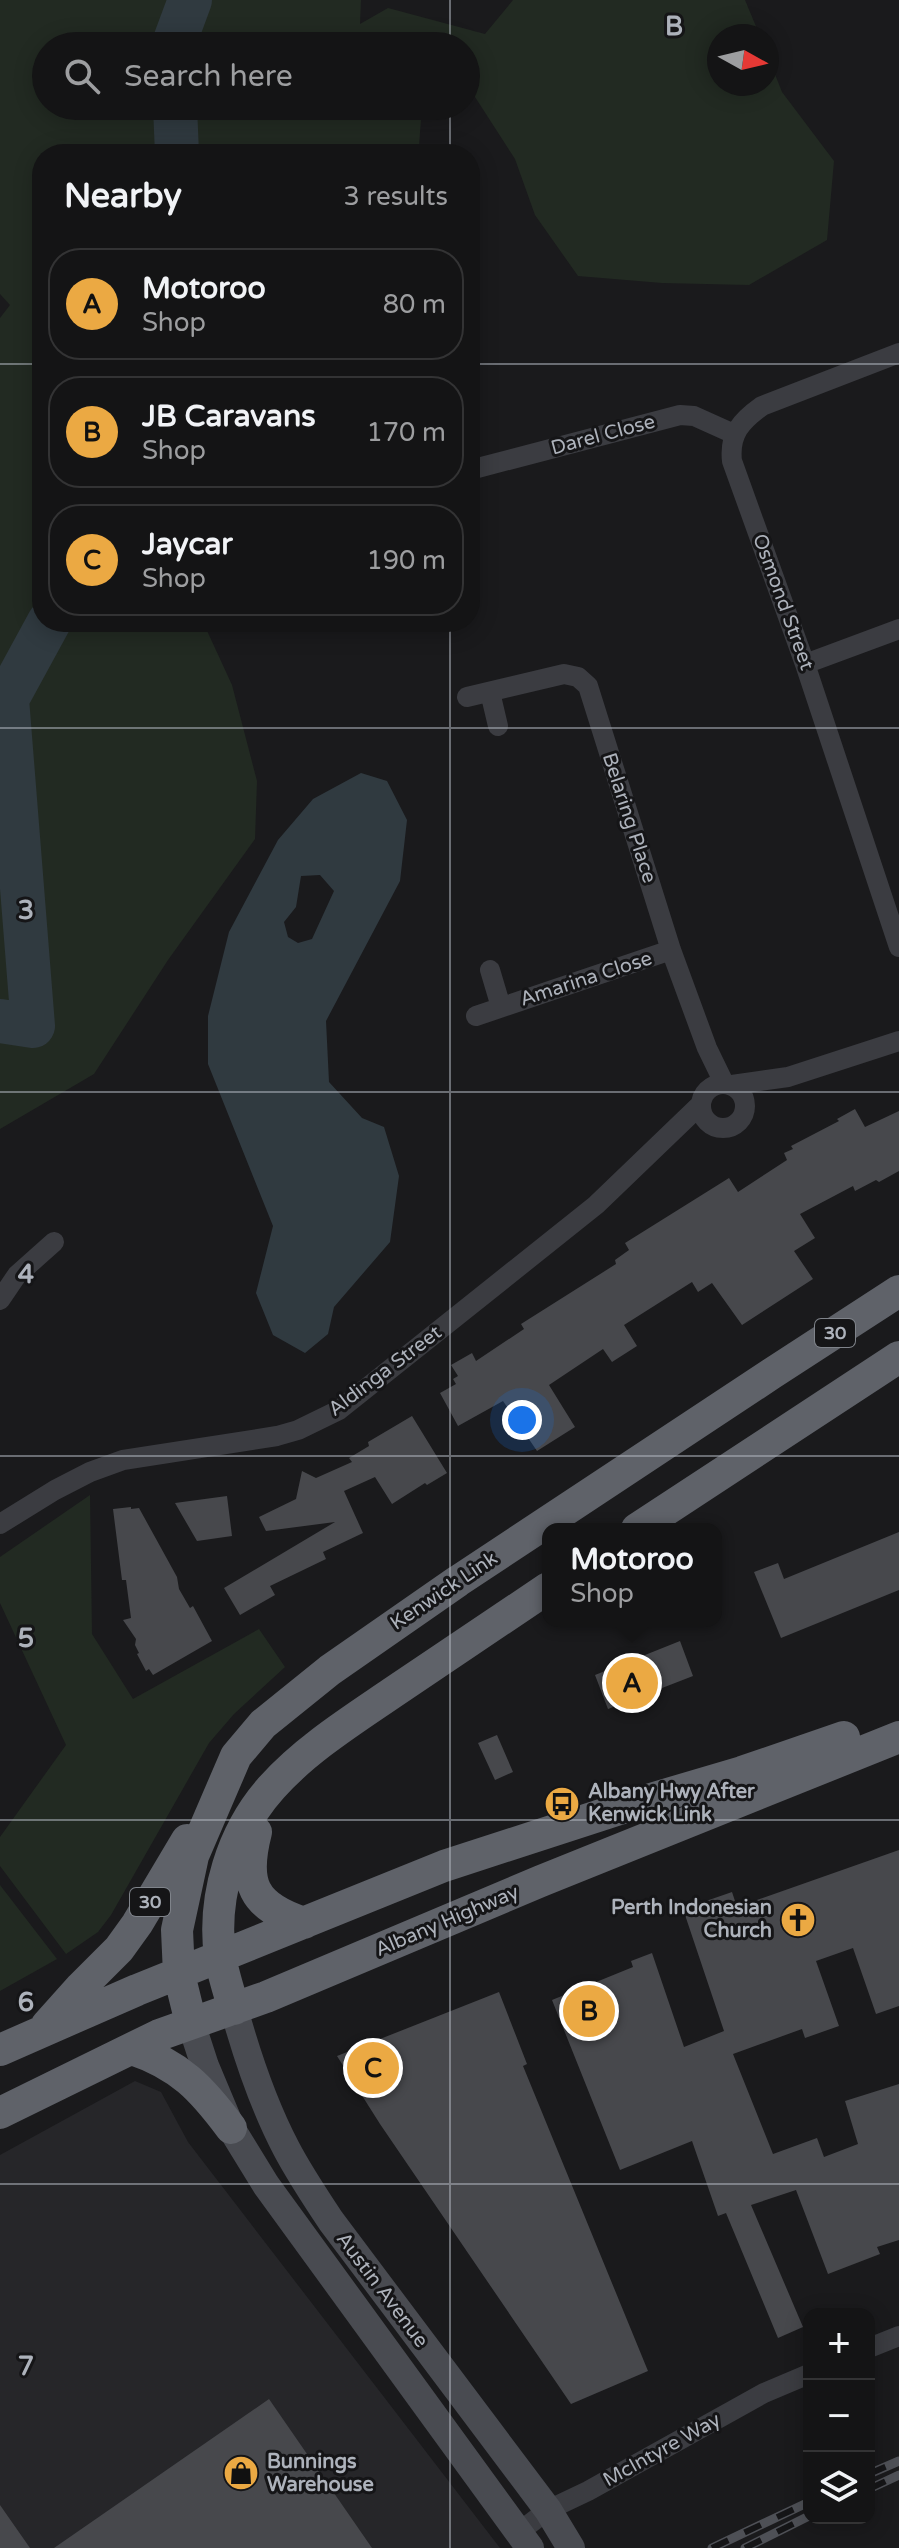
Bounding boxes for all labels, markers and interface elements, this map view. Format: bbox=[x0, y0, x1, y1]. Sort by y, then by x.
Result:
text: B bbox=[665, 11, 683, 42]
north arrow bbox=[707, 24, 779, 96]
search box bbox=[32, 32, 480, 120]
icon: search bbox=[60, 54, 104, 98]
text: Search here bbox=[124, 58, 293, 95]
text: Nearby bbox=[64, 176, 182, 217]
text: 3 results bbox=[343, 181, 448, 212]
text: Motoroo bbox=[142, 270, 266, 307]
text: A bbox=[82, 289, 102, 320]
text: 80 m bbox=[383, 289, 446, 320]
text: Shop bbox=[142, 307, 206, 338]
text: JB Caravans bbox=[142, 398, 316, 435]
street label: Darel Close bbox=[548, 410, 658, 460]
text: B bbox=[83, 417, 101, 448]
text: 170 m bbox=[366, 417, 446, 448]
text: Shop bbox=[142, 435, 206, 466]
text: Jaycar bbox=[142, 526, 233, 563]
street label: Osmond Street bbox=[747, 531, 819, 674]
text: C bbox=[83, 545, 101, 576]
text: 190 m bbox=[366, 545, 446, 576]
text: Shop bbox=[142, 563, 206, 594]
street label: Belaring Place bbox=[597, 750, 661, 886]
text: 3 bbox=[18, 895, 34, 926]
street label: Amarina Close bbox=[517, 946, 655, 1012]
text: 4 bbox=[18, 1259, 34, 1290]
road number: 30 bbox=[815, 1319, 855, 1347]
street label: Aldinga Street bbox=[324, 1320, 447, 1421]
your location bbox=[502, 1400, 542, 1440]
popup bbox=[542, 1523, 722, 1627]
text: Motoroo bbox=[570, 1541, 694, 1578]
street label: Kenwick Link bbox=[386, 1546, 502, 1636]
text: Shop bbox=[570, 1578, 634, 1609]
text: 5 bbox=[18, 1623, 34, 1654]
pin: A bbox=[606, 1653, 658, 1713]
place label: Albany Hwy After Kenwick Link bbox=[588, 1780, 755, 1827]
bus stop icon: Albany Hwy After Kenwick Link bbox=[543, 1785, 581, 1823]
street label: Albany Highway bbox=[372, 1880, 523, 1962]
road number: 30 bbox=[130, 1888, 170, 1916]
place label: Perth Indonesian Church bbox=[611, 1896, 772, 1943]
church icon: Perth Indonesian Church bbox=[779, 1901, 817, 1939]
pin: B bbox=[563, 1981, 615, 2041]
text: 6 bbox=[18, 1987, 34, 2018]
pin: C bbox=[347, 2038, 399, 2098]
street label: Austin Avenue bbox=[331, 2228, 433, 2352]
map controls bbox=[803, 2308, 875, 2524]
button: + bbox=[803, 2308, 875, 2380]
text: 7 bbox=[18, 2351, 34, 2382]
button: − bbox=[803, 2380, 875, 2452]
street label: McIntyre Way bbox=[599, 2408, 725, 2492]
place label: Bunnings Warehouse bbox=[267, 2450, 374, 2497]
button: layers bbox=[803, 2452, 875, 2524]
shop icon: Bunnings Warehouse bbox=[222, 2454, 260, 2492]

